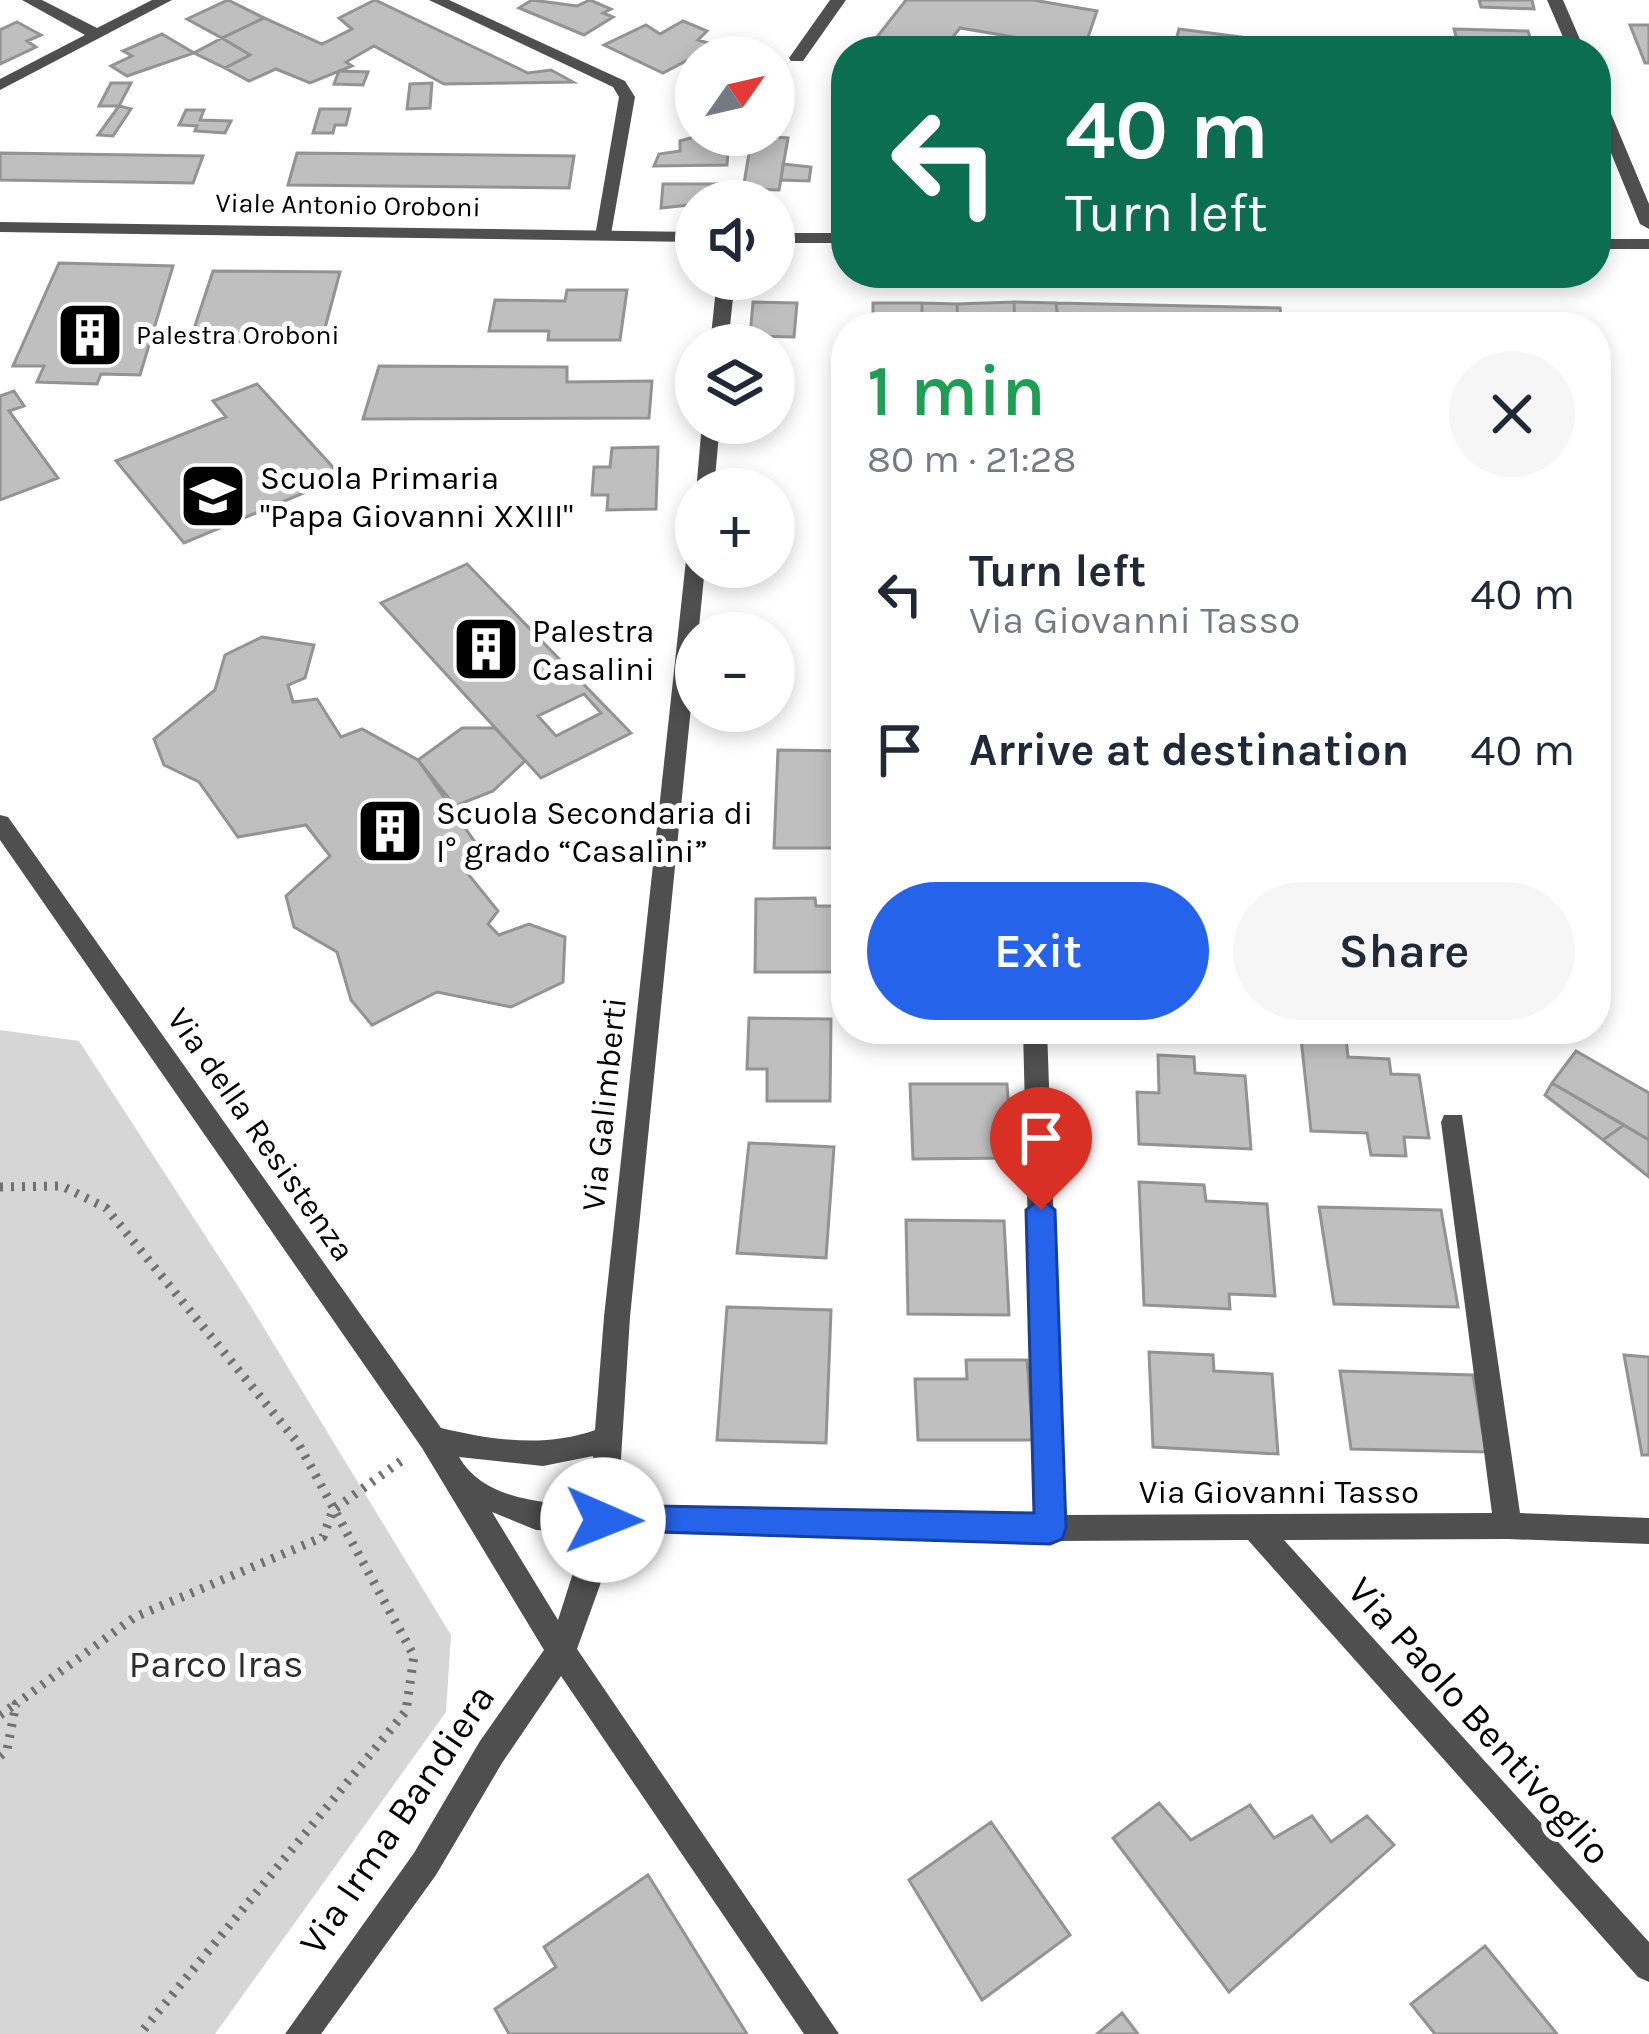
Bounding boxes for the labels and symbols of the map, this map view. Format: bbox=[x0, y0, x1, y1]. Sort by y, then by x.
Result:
north arrow bbox=[675, 36, 795, 156]
street label: Viale Antonio Oroboni bbox=[215, 187, 481, 223]
building icon: Palestra Oroboni bbox=[55, 300, 125, 370]
place label: Palestra Oroboni bbox=[136, 319, 340, 351]
place label: Scuola Primaria "Papa Giovanni XXIII" bbox=[260, 459, 573, 535]
school or university icon: Scuola Primaria "Papa Giovanni XXIII" bbox=[178, 461, 248, 531]
place label: Palestra Casalini bbox=[532, 612, 655, 688]
building icon: Palestra Casalini bbox=[451, 614, 521, 684]
place label: Scuola Secondaria di I° grado “Casalini” bbox=[436, 794, 753, 870]
building icon: Scuola Secondaria di I° grado “Casalini” bbox=[355, 796, 425, 866]
street label: Via Galimberti bbox=[574, 995, 634, 1213]
street label: Via della Resistenza bbox=[160, 1001, 363, 1268]
pin bbox=[990, 1087, 1092, 1210]
position arrow bbox=[540, 1457, 666, 1583]
street label: Via Giovanni Tasso bbox=[1139, 1473, 1419, 1511]
street label: Via Paolo Bentivoglio bbox=[1338, 1567, 1620, 1874]
park label: Parco Iras bbox=[129, 1641, 303, 1687]
street label: Via Irma Bandiera bbox=[289, 1676, 504, 1963]

